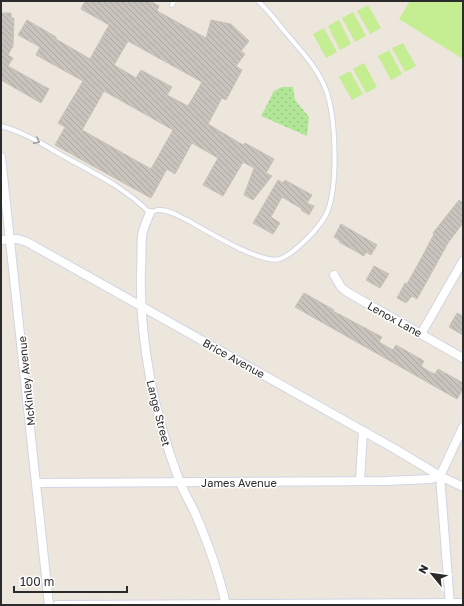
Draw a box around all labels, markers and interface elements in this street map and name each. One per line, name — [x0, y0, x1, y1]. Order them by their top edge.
one-way arrow — [32, 137, 40, 144]
street label: Lenox Lane — [366, 299, 424, 339]
street label: McKinley Avenue — [15, 336, 37, 426]
street label: Brice Avenue — [201, 336, 267, 380]
street label: Lange Street — [144, 379, 174, 447]
street label: James Avenue — [201, 476, 277, 489]
north arrow — [412, 554, 452, 594]
text: N — [415, 562, 431, 576]
scale bar — [14, 568, 127, 594]
text: 100 m — [20, 574, 54, 589]

